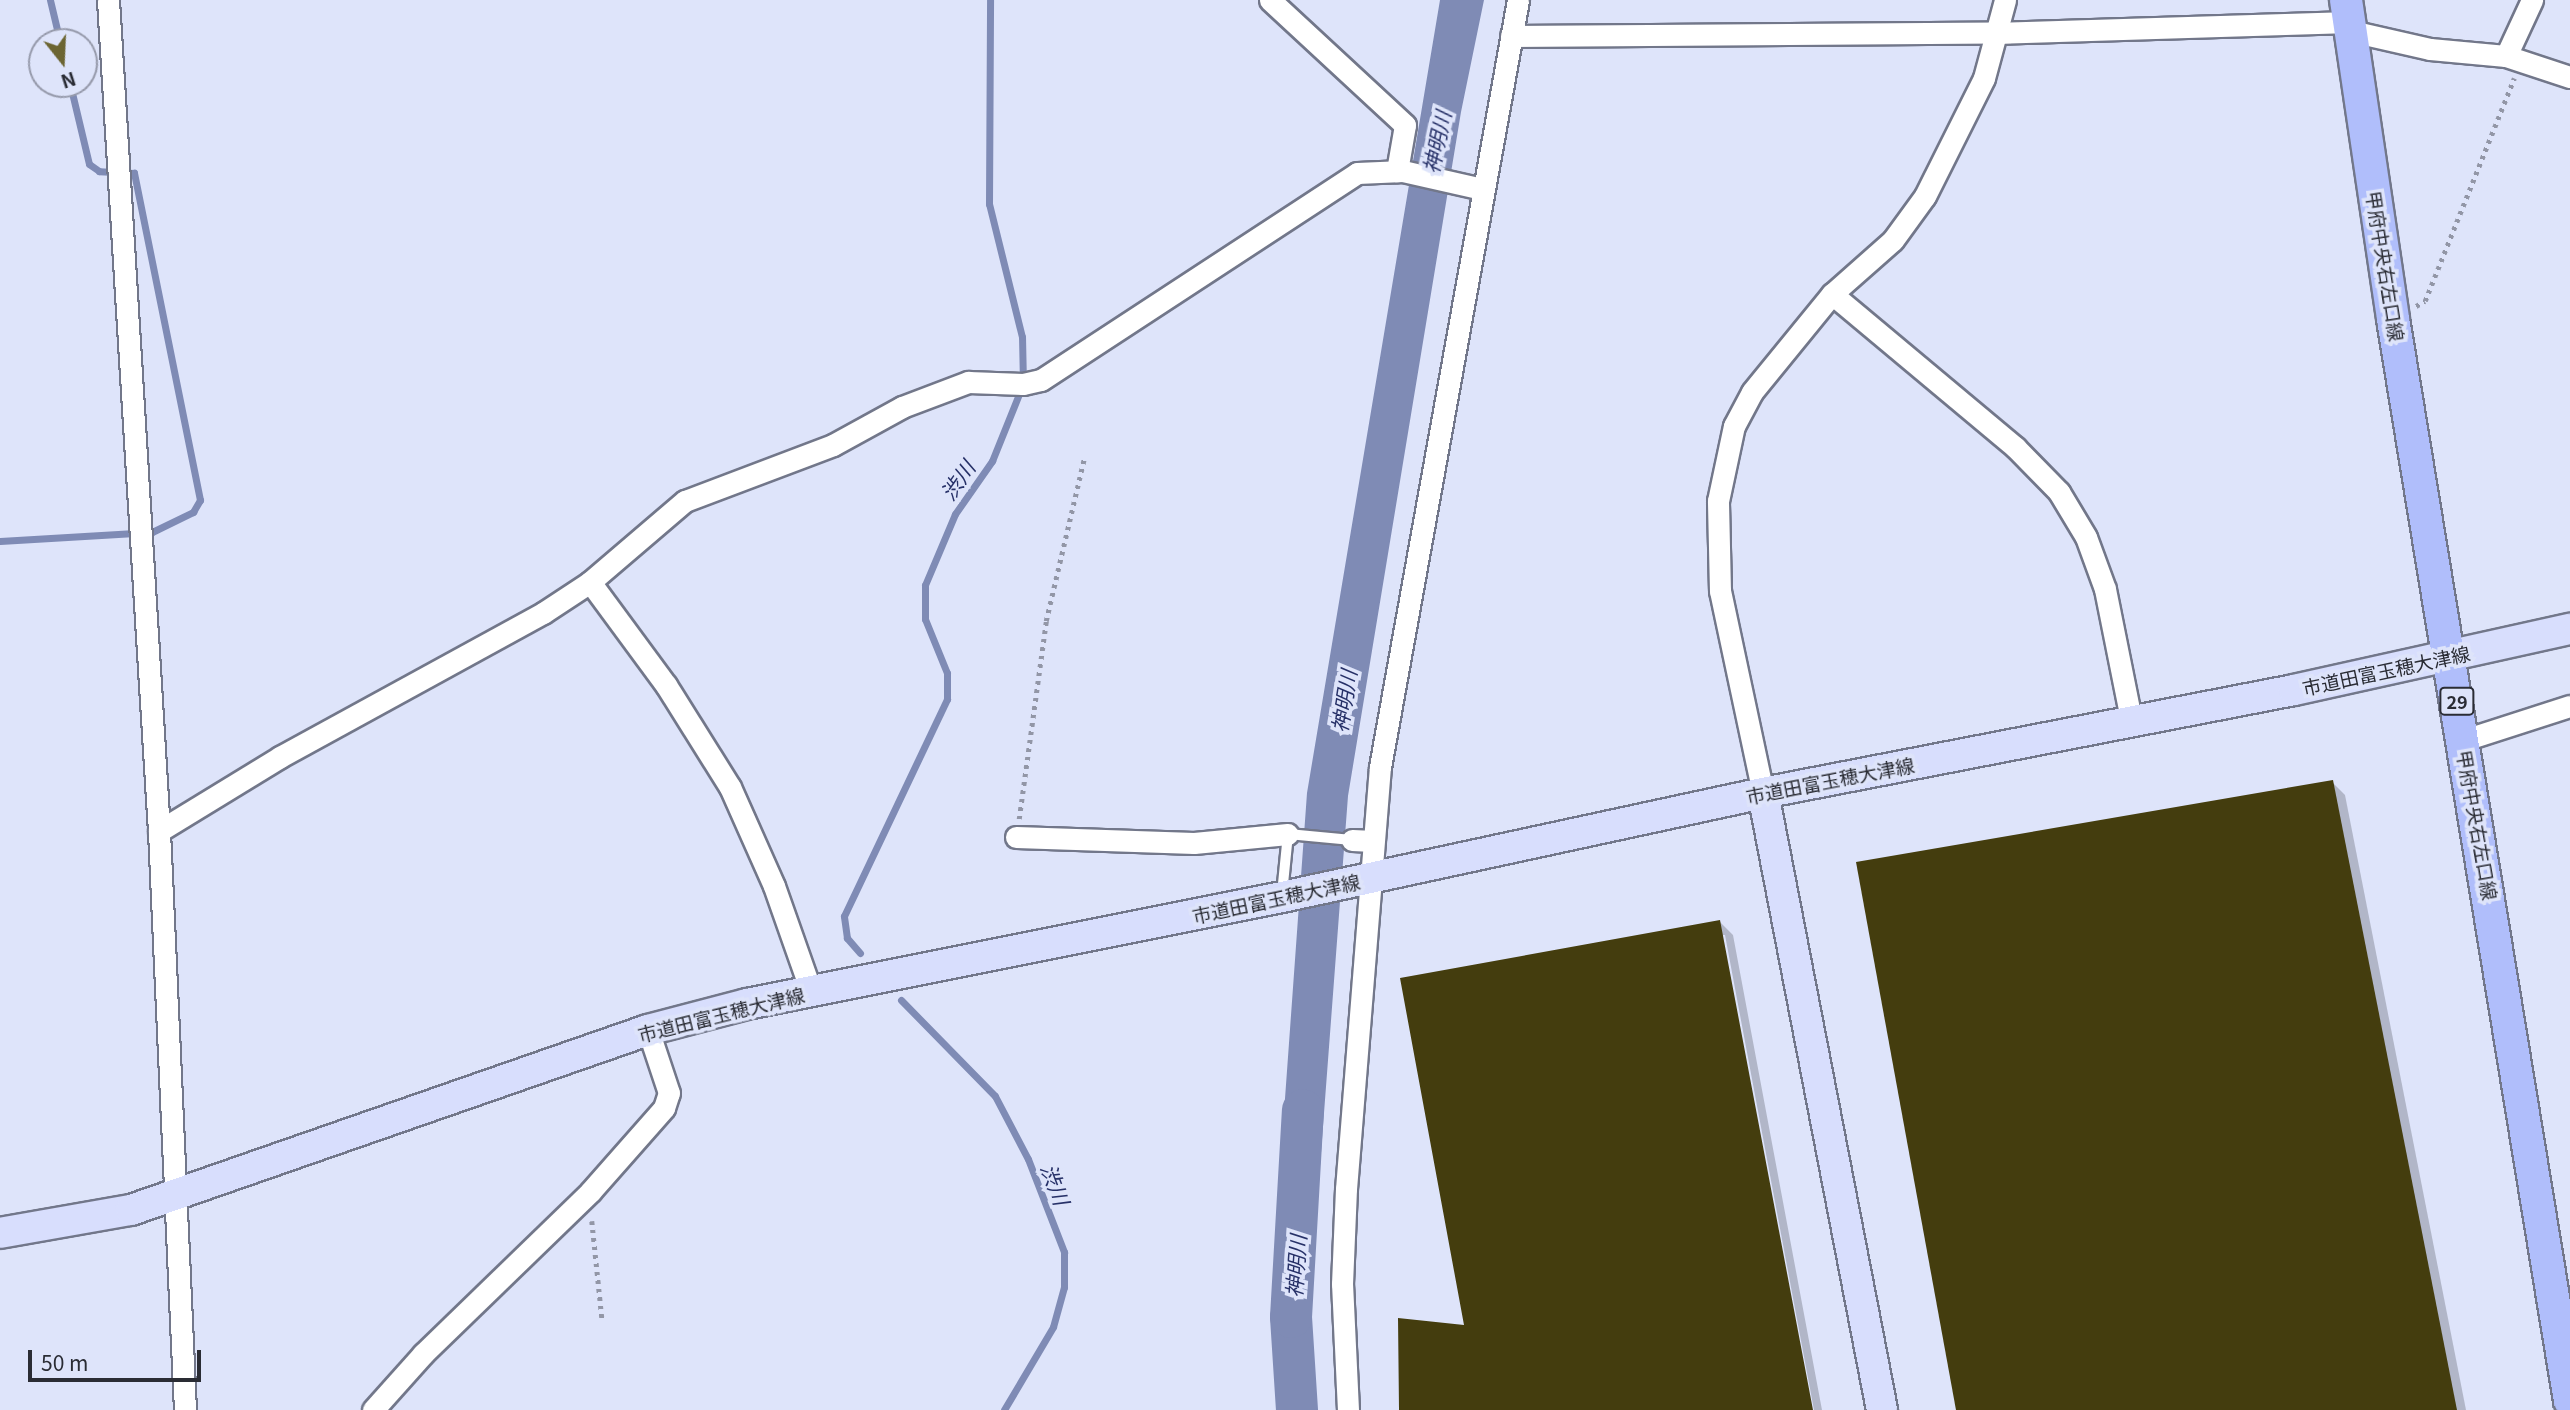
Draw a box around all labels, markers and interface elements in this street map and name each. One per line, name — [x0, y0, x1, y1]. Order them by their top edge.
north arrow — [28, 28, 98, 98]
text: N — [58, 67, 80, 97]
water label: 神明川 — [1417, 109, 1455, 175]
street label: 甲府中央右左口線 — [2363, 189, 2409, 343]
water label: 渋川 — [935, 456, 979, 504]
street label: 市道田富玉穂大津線 — [2300, 641, 2472, 699]
water label: 神明川 — [1326, 668, 1360, 734]
road number: 29 — [2438, 686, 2476, 716]
street label: 甲府中央右左口線 — [2454, 748, 2502, 902]
street label: 市道田富玉穂大津線 — [1744, 752, 1916, 808]
street label: 市道田富玉穂大津線 — [1190, 869, 1362, 927]
street label: 市道田富玉穂大津線 — [635, 982, 807, 1046]
water label: 渋川 — [1037, 1160, 1075, 1208]
water label: 神明川 — [1280, 1234, 1310, 1298]
scale bar — [32, 1336, 205, 1380]
text: 50 m — [41, 1347, 88, 1377]

